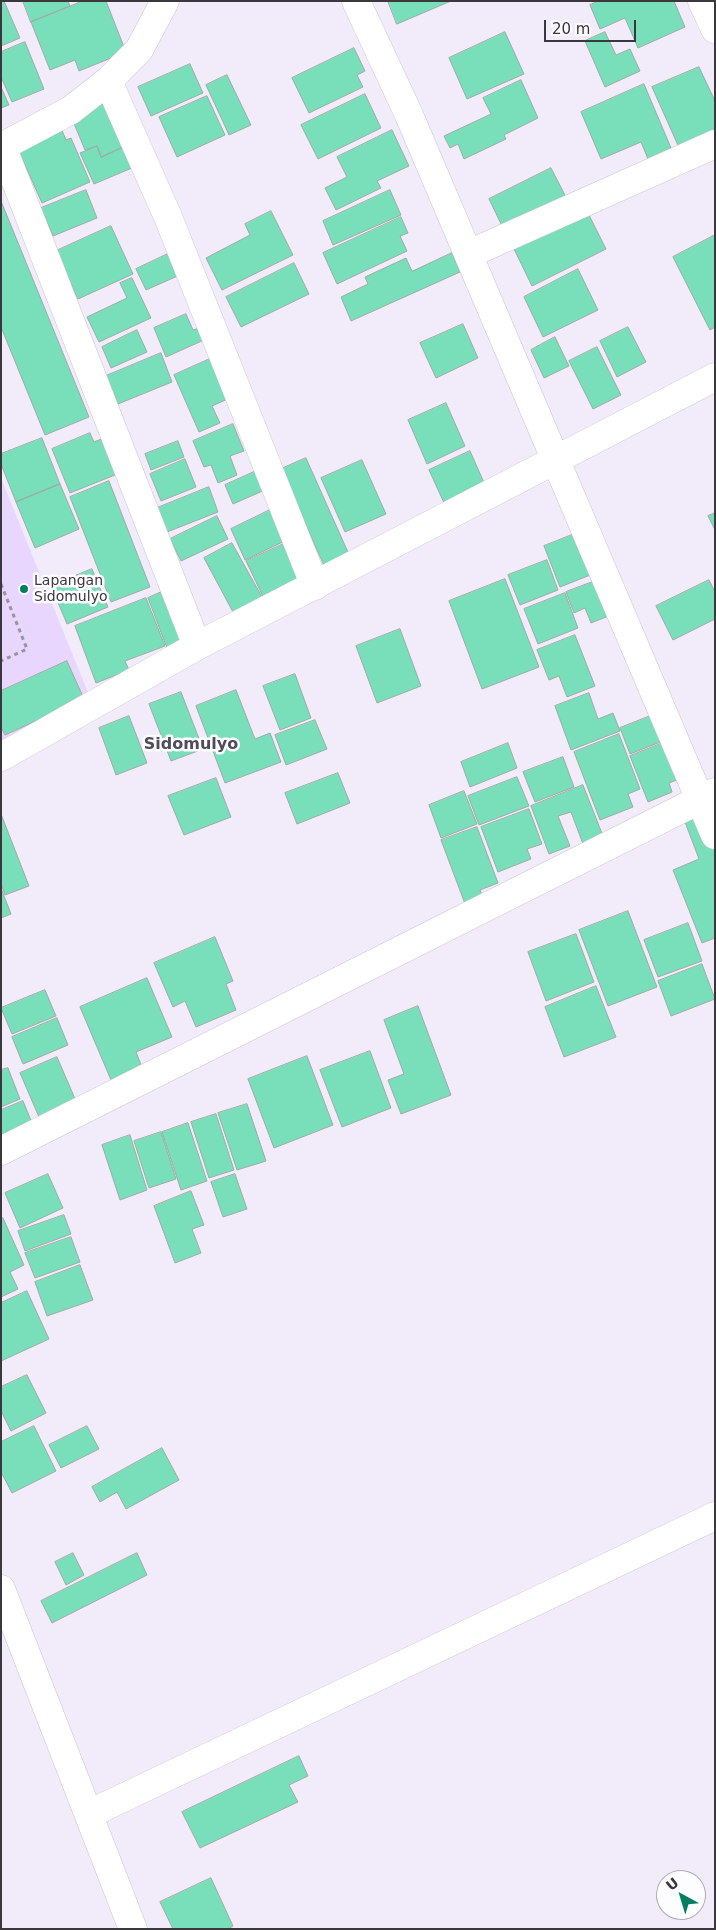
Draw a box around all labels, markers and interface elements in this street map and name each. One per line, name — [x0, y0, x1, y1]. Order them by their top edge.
scale bar — [546, 10, 638, 42]
text: 20 m — [552, 20, 590, 38]
place label: Lapangan Sidomulyo — [34, 573, 107, 606]
marker: Lapangan Sidomulyo — [18, 583, 30, 595]
district label: Sidomulyo — [144, 735, 238, 755]
north arrow — [656, 1870, 706, 1920]
text: U — [663, 1874, 682, 1894]

